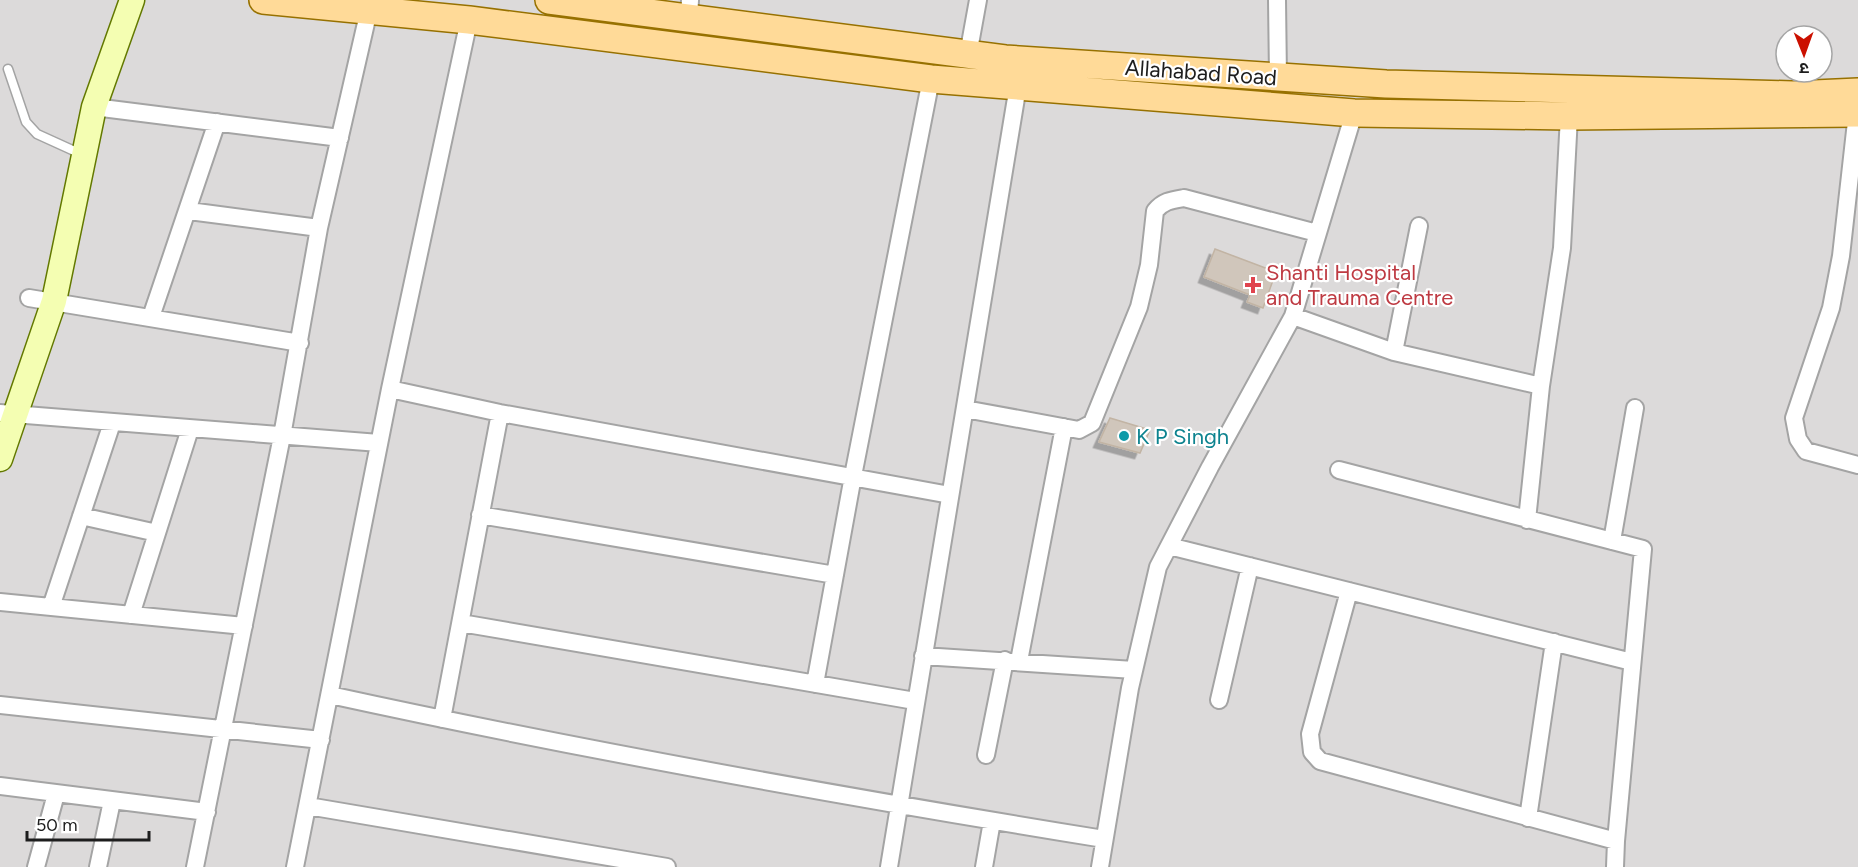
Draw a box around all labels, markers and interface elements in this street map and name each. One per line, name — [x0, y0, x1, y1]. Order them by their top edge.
north arrow — [1774, 24, 1834, 84]
street label: Allahabad Road — [1124, 54, 1278, 91]
text: उ — [1799, 59, 1809, 78]
place label: Shanti Hospital and Trauma Centre — [1266, 259, 1453, 311]
marker: Shanti Hospital and Trauma Centre — [1244, 276, 1262, 294]
place label: K P Singh — [1136, 423, 1229, 450]
marker: K P Singh — [1117, 429, 1131, 443]
scale bar — [27, 804, 148, 842]
text: 50 m — [36, 814, 78, 836]

